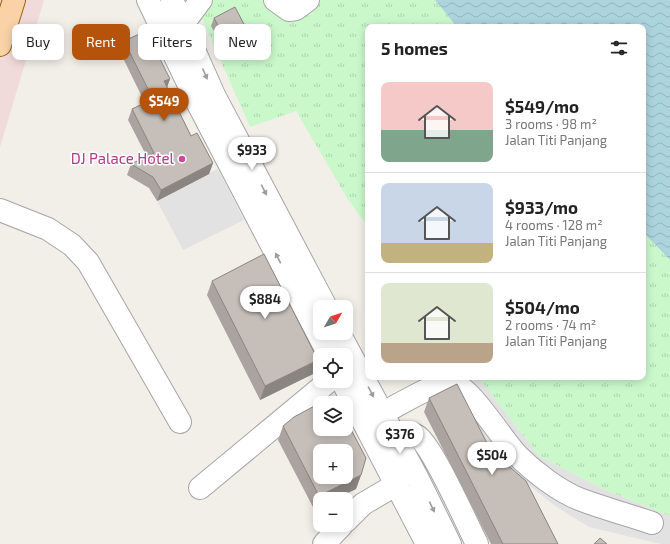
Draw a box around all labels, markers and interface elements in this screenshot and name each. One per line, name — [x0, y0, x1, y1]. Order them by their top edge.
chip: Buy — [12, 24, 64, 60]
chip: Rent — [72, 24, 130, 60]
chip: Filters — [138, 24, 206, 60]
chip: New — [214, 24, 271, 60]
icon: filters — [608, 37, 630, 59]
text: 5 homes — [381, 38, 448, 58]
one-way arrow — [202, 68, 208, 80]
pin: $549 — [140, 88, 188, 122]
text: $549 — [149, 93, 179, 109]
text: $549/mo — [505, 96, 579, 116]
icon: home — [413, 98, 461, 146]
text: 3 rooms · 98 m² — [505, 116, 597, 132]
text: Jalan Titi Panjang — [505, 132, 607, 148]
pin: $933 — [228, 137, 276, 171]
text: $933 — [237, 142, 267, 158]
place label: DJ Palace Hotel — [71, 149, 175, 167]
marker: DJ Palace Hotel — [177, 154, 187, 164]
one-way arrow — [261, 184, 267, 196]
text: $933/mo — [505, 197, 578, 217]
icon: home — [413, 199, 461, 247]
text: 4 rooms · 128 m² — [505, 217, 603, 233]
text: Jalan Titi Panjang — [505, 233, 607, 249]
one-way arrow — [275, 253, 281, 264]
pin: $884 — [241, 286, 289, 320]
text: $884 — [249, 291, 281, 307]
text: $504/mo — [505, 297, 580, 317]
icon: home — [413, 299, 461, 347]
north arrow — [313, 300, 353, 340]
map controls — [313, 300, 353, 532]
text: 2 rooms · 74 m² — [505, 317, 596, 333]
text: Jalan Titi Panjang — [505, 333, 607, 349]
button: locate — [313, 348, 353, 388]
one-way arrow — [368, 386, 374, 398]
button: layers — [313, 396, 353, 436]
pin: $376 — [376, 421, 424, 455]
text: $376 — [385, 426, 415, 442]
pin: $504 — [468, 442, 516, 476]
button: + — [313, 444, 353, 484]
text: $504 — [476, 447, 508, 463]
button: − — [313, 492, 353, 532]
one-way arrow — [429, 501, 435, 513]

